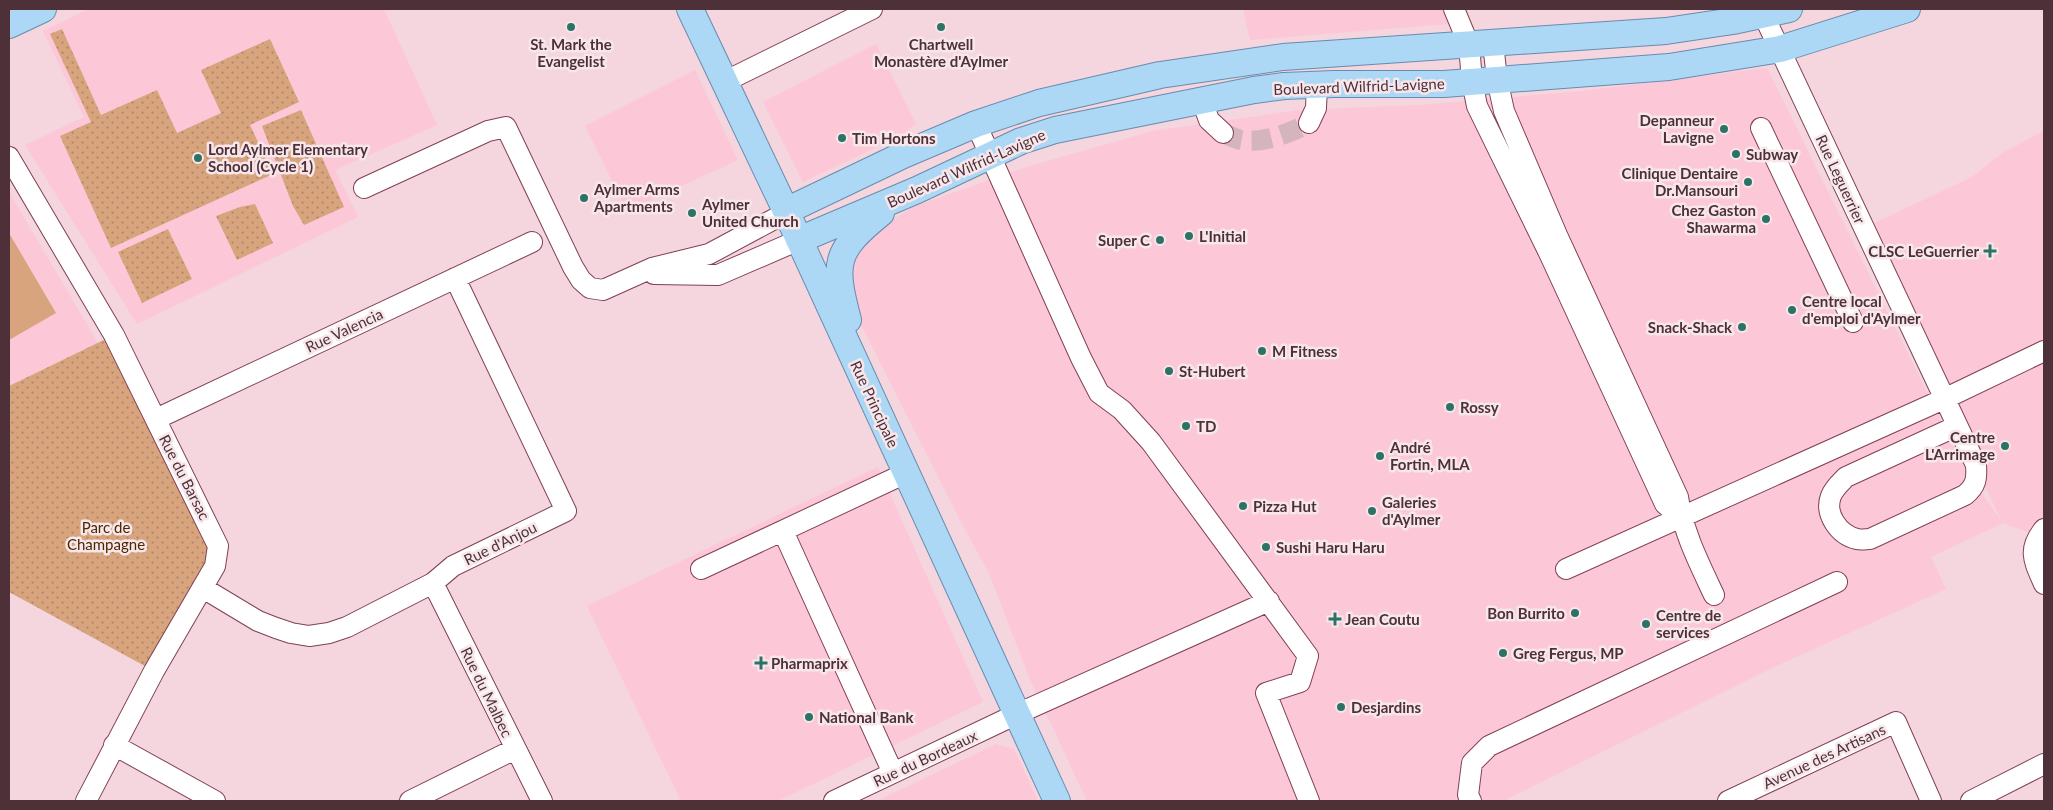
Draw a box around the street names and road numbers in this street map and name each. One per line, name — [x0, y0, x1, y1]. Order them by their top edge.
street label: Boulevard Wilfrid-Lavigne — [1273, 74, 1445, 98]
street label: Boulevard Wilfrid-Lavigne — [884, 125, 1048, 211]
street label: Rue Leguerrier — [1812, 132, 1870, 227]
street label: Rue Valencia — [302, 304, 386, 356]
street label: Rue Principale — [847, 358, 903, 450]
street label: Rue du Barsac — [156, 431, 214, 523]
street label: Rue d'Anjou — [461, 518, 539, 568]
street label: Rue du Malbec — [457, 644, 517, 740]
street label: Avenue des Artisans — [1760, 720, 1888, 792]
street label: Rue du Bordeaux — [870, 726, 980, 790]

